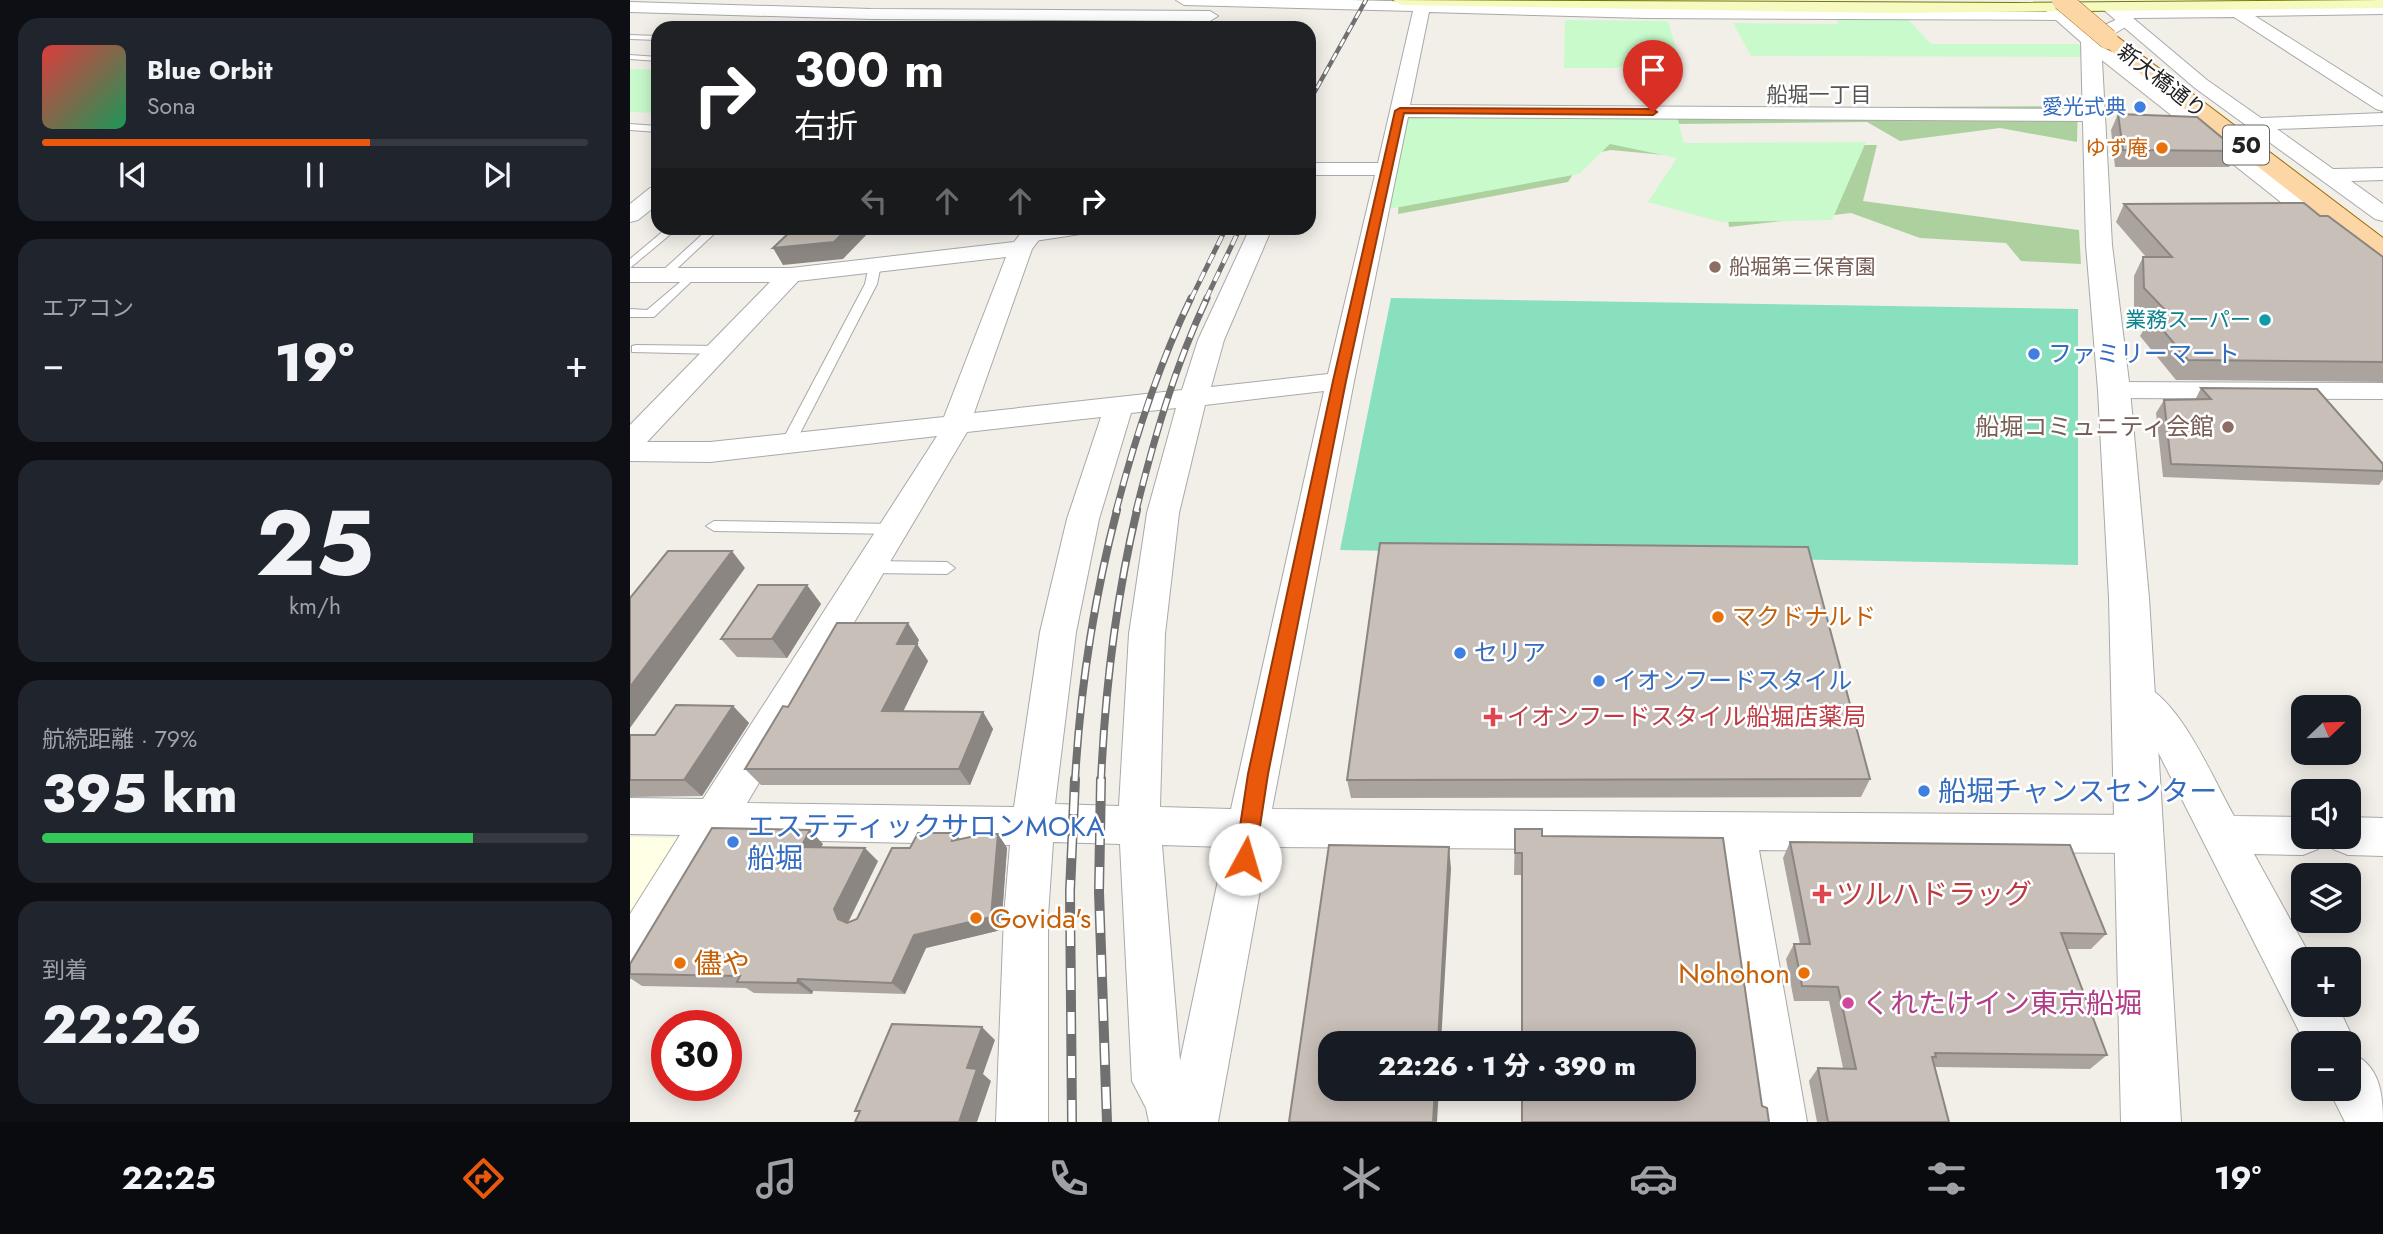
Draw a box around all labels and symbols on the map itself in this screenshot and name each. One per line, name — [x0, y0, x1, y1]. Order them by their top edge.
street label: 新大橋通り — [2111, 37, 2213, 125]
pin — [1623, 40, 1683, 112]
district label: 船堀一丁目 — [1767, 80, 1872, 110]
place label: 愛光式典 — [2042, 92, 2126, 122]
marker: 愛光式典 — [2132, 99, 2148, 115]
road number: 50 — [2223, 126, 2269, 164]
place label: ゆず庵 — [2085, 133, 2148, 163]
marker: ゆず庵 — [2154, 140, 2170, 156]
place label: 船堀第三保育園 — [1729, 252, 1876, 282]
marker: 船堀第三保育園 — [1707, 259, 1723, 275]
place label: 業務スーパー — [2125, 305, 2251, 335]
marker: 業務スーパー — [2257, 312, 2273, 328]
place label: ファミリーマート — [2048, 336, 2240, 371]
marker: ファミリーマート — [2026, 346, 2042, 362]
place label: 船堀コミュニティ会館 — [1975, 409, 2214, 444]
marker: 船堀コミュニティ会館 — [2220, 419, 2236, 435]
place label: マクドナルド — [1732, 599, 1876, 634]
marker: マクドナルド — [1710, 609, 1726, 625]
place label: セリア — [1474, 635, 1546, 670]
marker: セリア — [1452, 645, 1468, 661]
place label: イオンフードスタイル — [1613, 663, 1852, 698]
marker: イオンフードスタイル — [1591, 673, 1607, 689]
north arrow — [2291, 695, 2361, 765]
place label: イオンフードスタイル船堀店薬局 — [1507, 699, 1866, 734]
marker: イオンフードスタイル船堀店薬局 — [1485, 709, 1501, 725]
place label: 船堀チャンスセンター — [1938, 771, 2217, 812]
marker: 船堀チャンスセンター — [1916, 783, 1932, 799]
place label: エステティックサロンMOKA 船堀 — [747, 806, 1105, 879]
position arrow — [1208, 822, 1282, 896]
marker: エステティックサロンMOKA 船堀 — [725, 834, 741, 850]
place label: ツルハドラッグ — [1836, 874, 2032, 915]
marker: ツルハドラッグ — [1814, 886, 1830, 902]
place label: Govida's — [990, 898, 1091, 939]
marker: Govida's — [968, 910, 984, 926]
place label: 儘や — [694, 943, 750, 984]
place label: Nohohon — [1678, 953, 1790, 994]
marker: 儘や — [672, 955, 688, 971]
marker: Nohohon — [1796, 965, 1812, 981]
place label: くれたけイン東京船堀 — [1862, 983, 2142, 1024]
marker: くれたけイン東京船堀 — [1840, 995, 1856, 1011]
speed limit sign: 30 — [651, 1010, 742, 1101]

